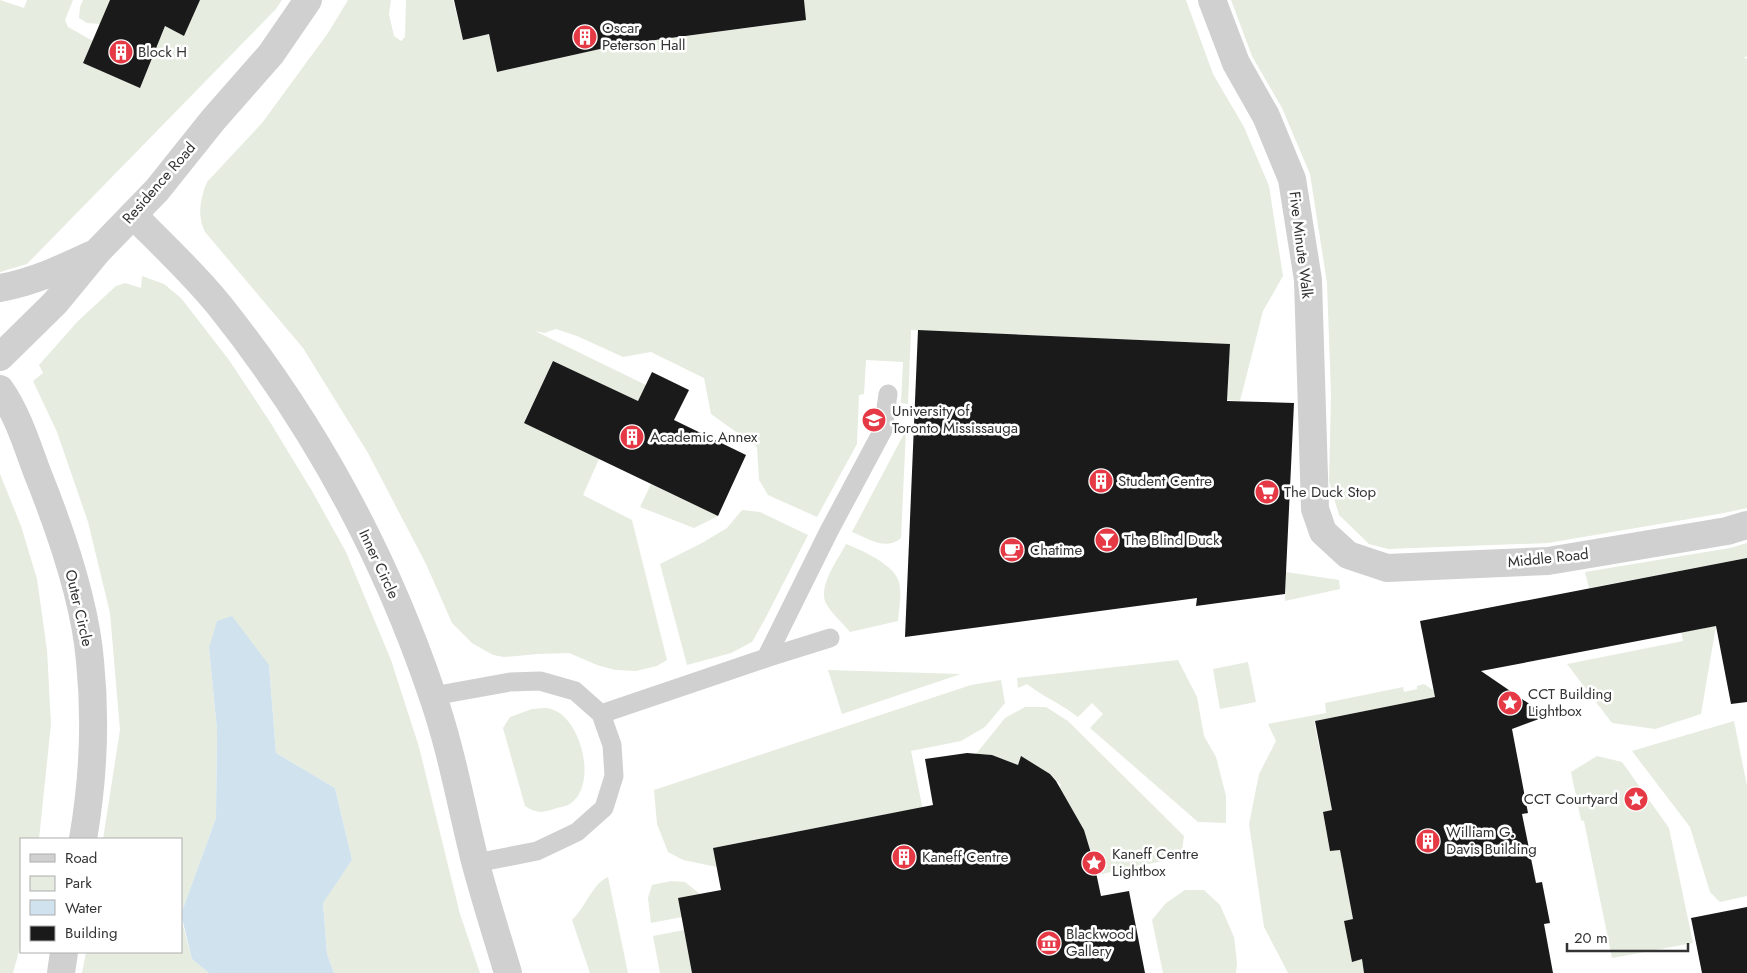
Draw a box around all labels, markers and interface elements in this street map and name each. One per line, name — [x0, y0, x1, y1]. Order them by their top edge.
place label: Oscar Peterson Hall — [602, 17, 685, 56]
building icon: Oscar Peterson Hall — [572, 24, 598, 50]
building icon: Block H — [108, 39, 134, 65]
place label: Block H — [138, 41, 187, 63]
street label: Residence Road — [117, 137, 201, 229]
street label: Five Minute Walk — [1283, 190, 1319, 300]
place label: University of Toronto Mississauga — [892, 400, 1018, 439]
school or university icon: University of Toronto Mississauga — [861, 407, 887, 433]
building icon: Academic Annex — [619, 424, 645, 450]
place label: Academic Annex — [650, 426, 758, 448]
building icon: Student Centre — [1088, 468, 1114, 494]
place label: Student Centre — [1118, 470, 1212, 492]
supermarket icon: The Duck Stop — [1254, 479, 1280, 505]
place label: The Duck Stop — [1284, 481, 1376, 503]
street label: Inner Circle — [353, 526, 405, 603]
bar icon: The Blind Duck — [1094, 527, 1120, 553]
place label: The Blind Duck — [1124, 529, 1220, 551]
cafe icon: Chatime — [999, 537, 1025, 563]
place label: Chatime — [1030, 539, 1083, 561]
street label: Middle Road — [1506, 543, 1590, 573]
street label: Outer Circle — [59, 567, 99, 649]
place label: CCT Building Lightbox — [1528, 683, 1612, 722]
place icon: CCT Building Lightbox — [1497, 690, 1523, 716]
place icon: CCT Courtyard — [1623, 786, 1649, 812]
place label: CCT Courtyard — [1524, 788, 1618, 810]
place label: William G. Davis Building — [1446, 821, 1537, 860]
building icon: William G. Davis Building — [1415, 828, 1441, 854]
legend — [20, 838, 182, 953]
place label: Kaneff Centre Lightbox — [1112, 843, 1199, 882]
building icon: Kaneff Centre — [891, 844, 917, 870]
place label: Kaneff Centre — [922, 846, 1009, 868]
text: Road — [65, 847, 97, 869]
place icon: Kaneff Centre Lightbox — [1081, 850, 1107, 876]
text: Park — [65, 872, 92, 894]
text: Water — [65, 897, 103, 919]
scale bar — [1567, 920, 1688, 952]
text: Building — [65, 922, 117, 944]
place label: Blackwood Gallery — [1066, 923, 1134, 962]
text: 20 m — [1574, 927, 1608, 949]
museum icon: Blackwood Gallery — [1036, 930, 1062, 956]

